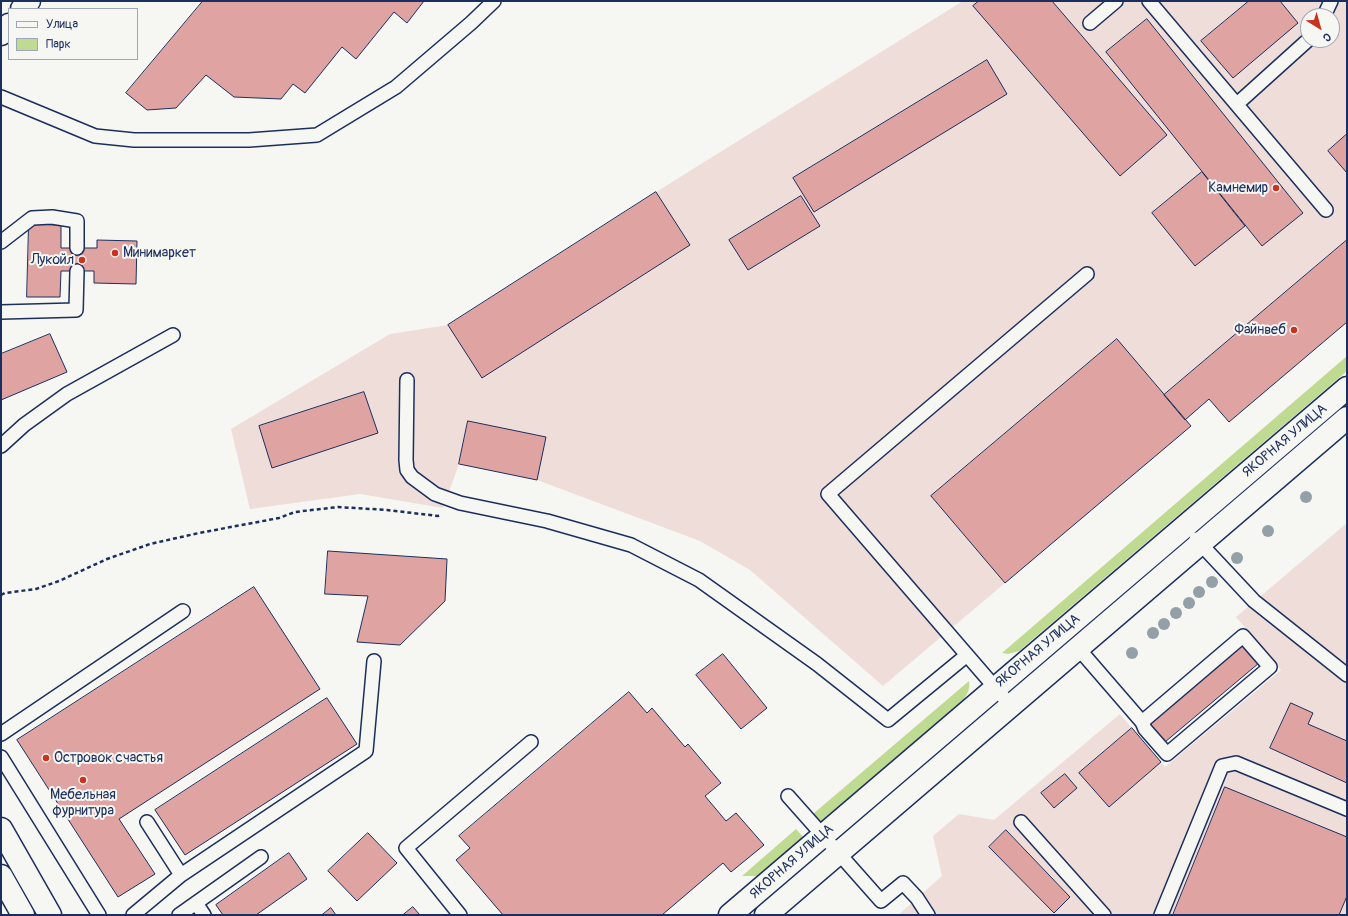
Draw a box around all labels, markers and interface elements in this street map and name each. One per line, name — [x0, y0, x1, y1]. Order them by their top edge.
legend — [8, 8, 138, 60]
north arrow — [1300, 8, 1340, 48]
text: Улица — [46, 17, 78, 32]
text: С — [1320, 30, 1334, 44]
text: Парк — [46, 37, 71, 52]
place label: Камнемир — [1208, 180, 1268, 196]
marker: Камнемир — [1271, 183, 1281, 193]
place label: Минимаркет — [123, 245, 196, 261]
marker: Минимаркет — [110, 248, 120, 258]
place label: Лукойл — [31, 252, 74, 268]
marker: Лукойл — [77, 255, 87, 265]
place label: Файнвеб — [1235, 322, 1286, 338]
marker: Файнвеб — [1289, 325, 1299, 335]
street label: ЯКОРНАЯ УЛИЦА — [1239, 401, 1331, 481]
street label: ЯКОРНАЯ УЛИЦА — [992, 611, 1084, 691]
place label: Островок счастья — [54, 750, 163, 766]
marker: Островок счастья — [41, 753, 51, 763]
marker: Мебельная фурнитура — [78, 775, 88, 785]
place label: Мебельная фурнитура — [50, 787, 116, 820]
street label: ЯКОРНАЯ УЛИЦА — [747, 821, 837, 903]

